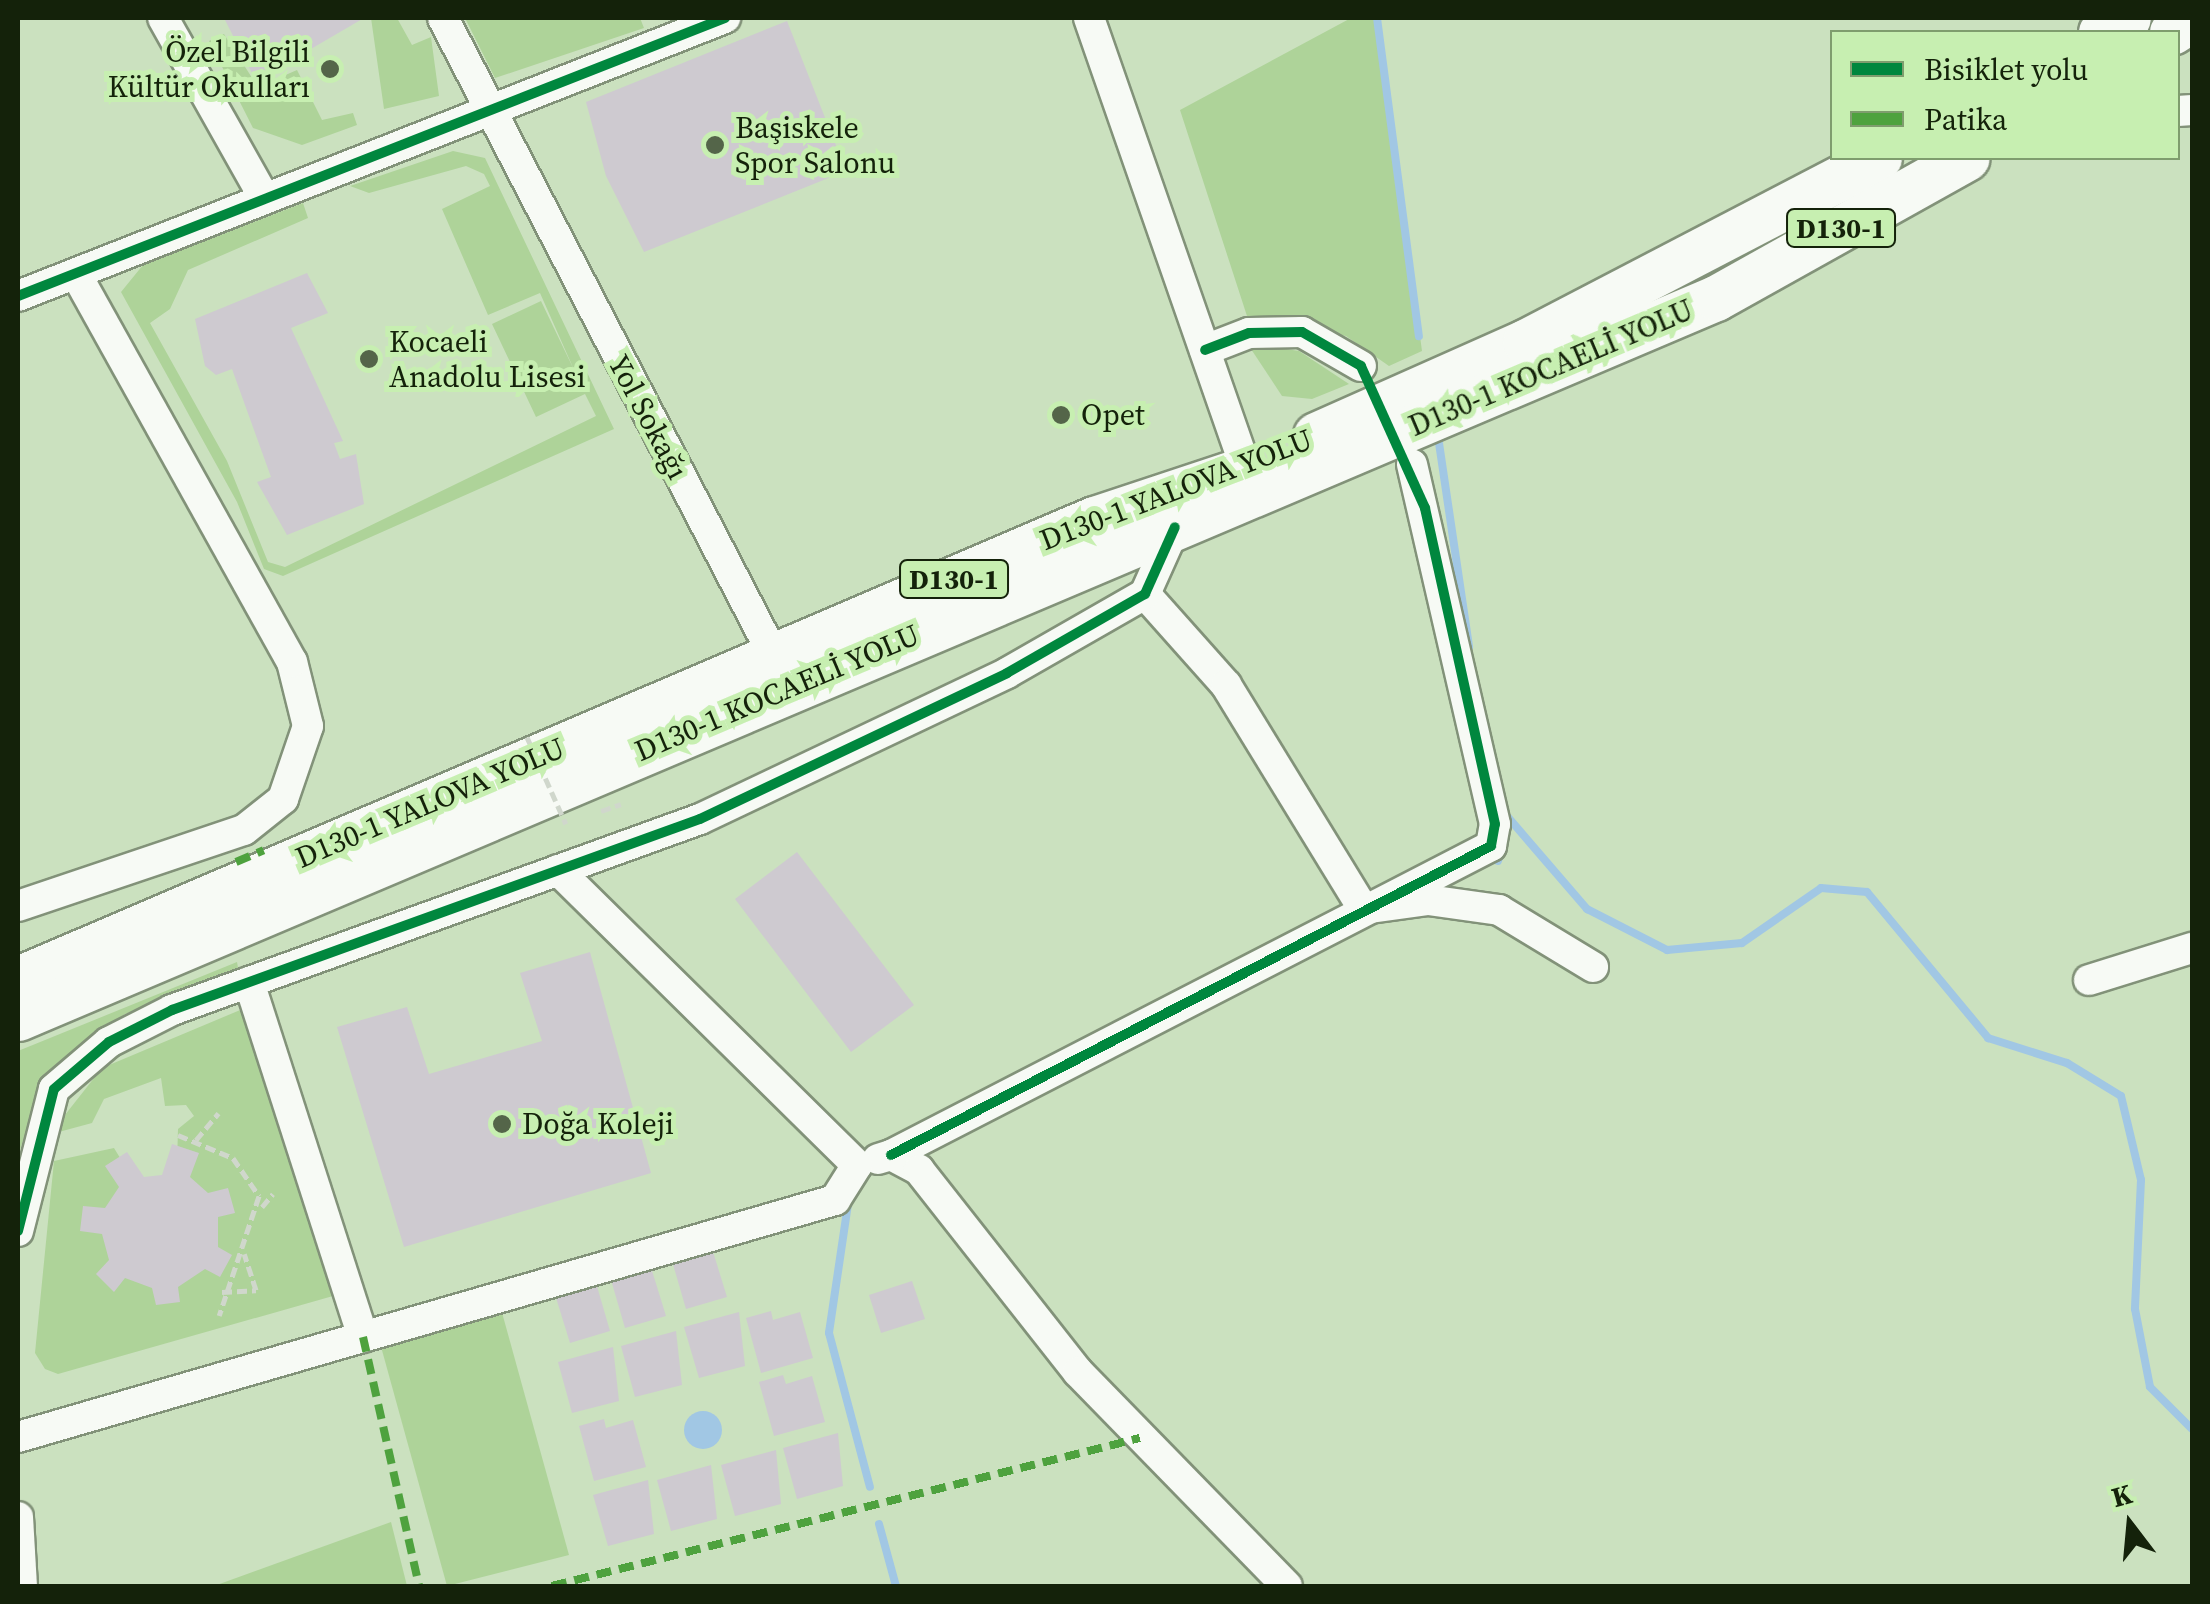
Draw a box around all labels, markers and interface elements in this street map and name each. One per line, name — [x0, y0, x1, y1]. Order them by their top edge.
legend — [1830, 30, 2180, 160]
place label: Özel Bilgili Kültür Okulları — [108, 34, 310, 104]
text: Bisiklet yolu — [1924, 49, 2088, 90]
marker: Özel Bilgili Kültür Okulları — [319, 58, 341, 80]
text: Patika — [1924, 99, 2007, 140]
place label: Başiskele Spor Salonu — [735, 110, 895, 180]
marker: Başiskele Spor Salonu — [704, 134, 726, 156]
road number: D130-1 — [1786, 205, 1896, 251]
street label: D130-1 KOCAELİ YOLU — [1403, 292, 1699, 444]
place label: Kocaeli Anadolu Lisesi — [389, 324, 586, 394]
marker: Kocaeli Anadolu Lisesi — [358, 348, 380, 370]
street label: Yol Sokağı — [600, 349, 696, 485]
place label: Opet — [1081, 397, 1145, 433]
marker: Opet — [1050, 404, 1072, 426]
street label: D130-1 YALOVA YOLU — [1034, 421, 1318, 559]
road number: D130-1 — [899, 556, 1009, 602]
street label: D130-1 KOCAELİ YOLU — [629, 617, 925, 769]
street label: D130-1 YALOVA YOLU — [289, 730, 571, 876]
place label: Doğa Koleji — [522, 1106, 674, 1142]
marker: Doğa Koleji — [491, 1113, 513, 1135]
north arrow — [2080, 1474, 2180, 1574]
text: K — [2107, 1474, 2136, 1516]

